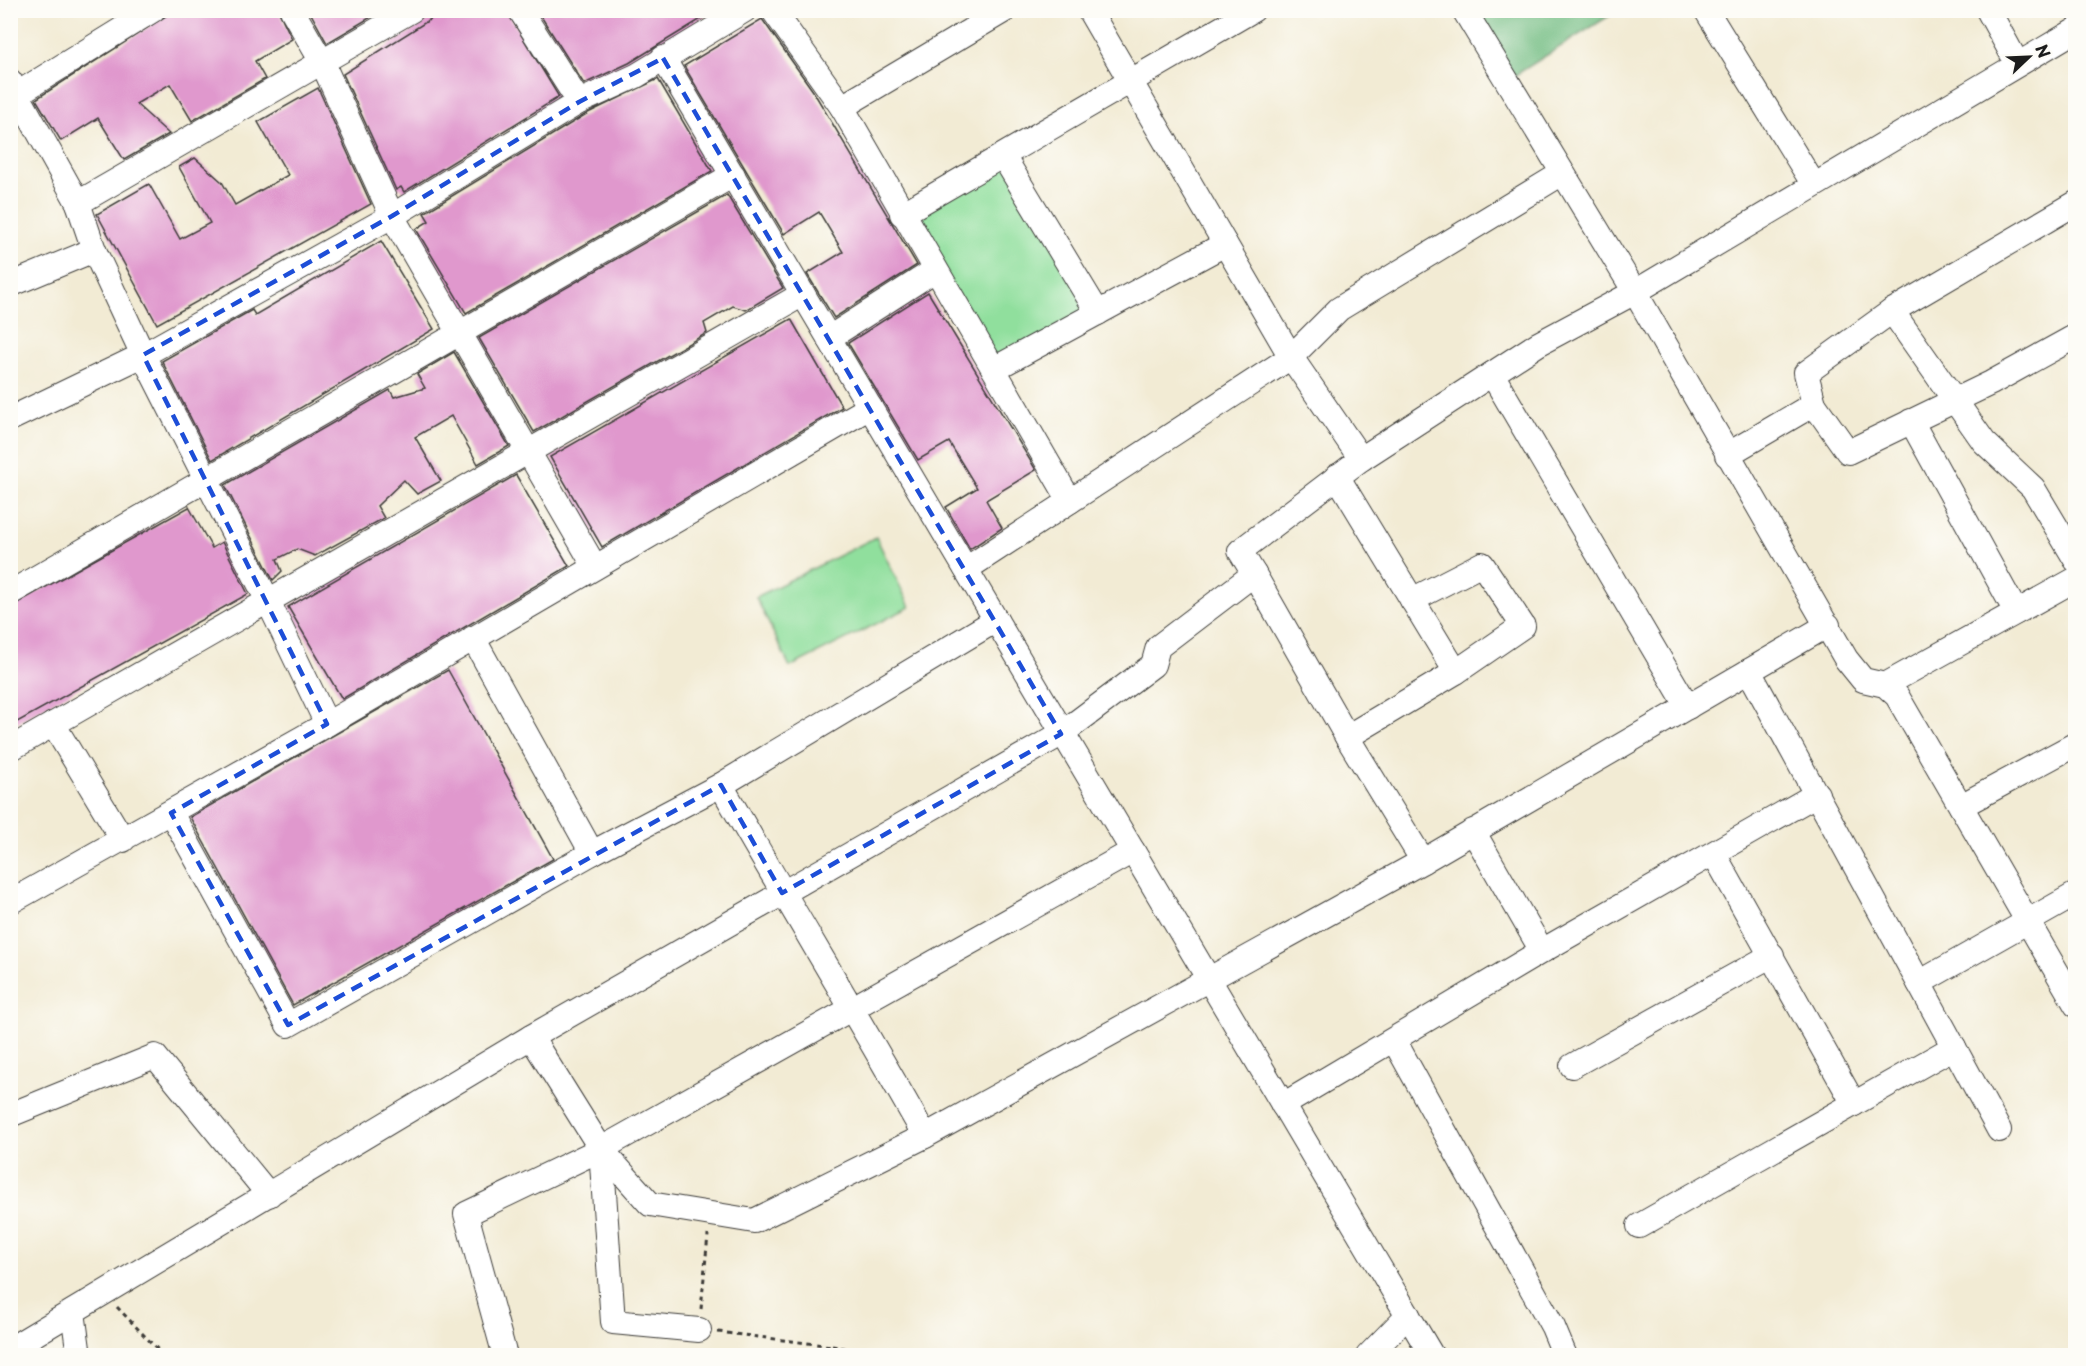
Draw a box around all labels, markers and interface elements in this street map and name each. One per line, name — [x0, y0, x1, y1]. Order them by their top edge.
north arrow — [1999, 27, 2059, 87]
text: N — [2030, 40, 2057, 61]

